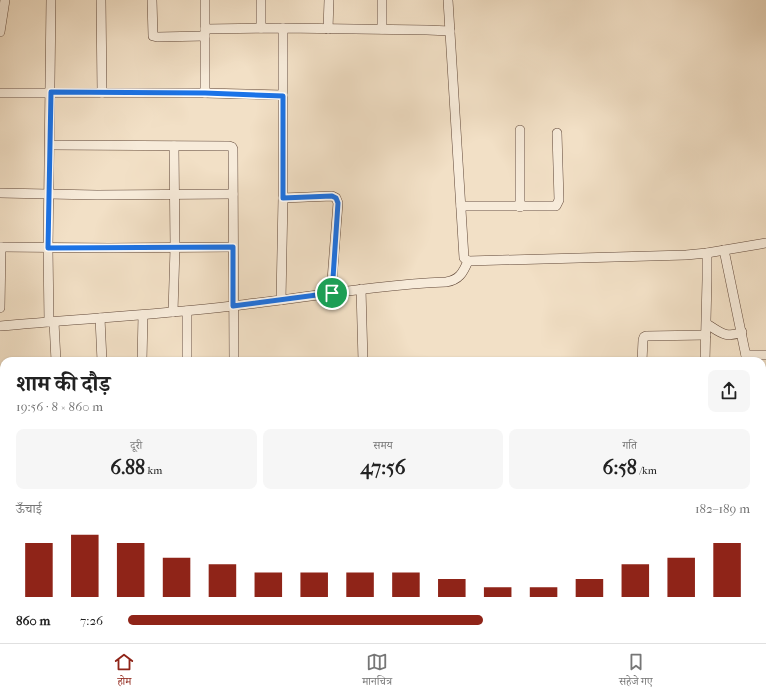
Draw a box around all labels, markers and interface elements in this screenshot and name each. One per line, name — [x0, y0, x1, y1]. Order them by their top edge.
pin — [315, 276, 349, 310]
icon: arrive — [321, 282, 343, 304]
button: share — [708, 370, 750, 412]
text: शाम की दौड़ — [16, 371, 110, 397]
text: 19:56 · 8 × 860 m — [16, 399, 103, 414]
text: दूरी — [130, 439, 142, 452]
text: समय — [373, 439, 393, 452]
text: गति — [622, 439, 637, 452]
text: 6.88 — [110, 456, 145, 479]
text: 47:56 — [360, 456, 406, 479]
text: 6:58 — [603, 456, 637, 479]
text: km — [145, 464, 162, 477]
text: /km — [637, 464, 657, 477]
text: ऊँचाई — [16, 501, 42, 516]
text: 182–189 m — [695, 501, 750, 516]
text: 860 m — [16, 613, 50, 628]
text: 7:26 — [80, 613, 103, 628]
tab: होम — [113, 651, 135, 692]
tab: मानचित्र — [362, 651, 392, 692]
tab: सहेजे गए — [619, 651, 653, 692]

